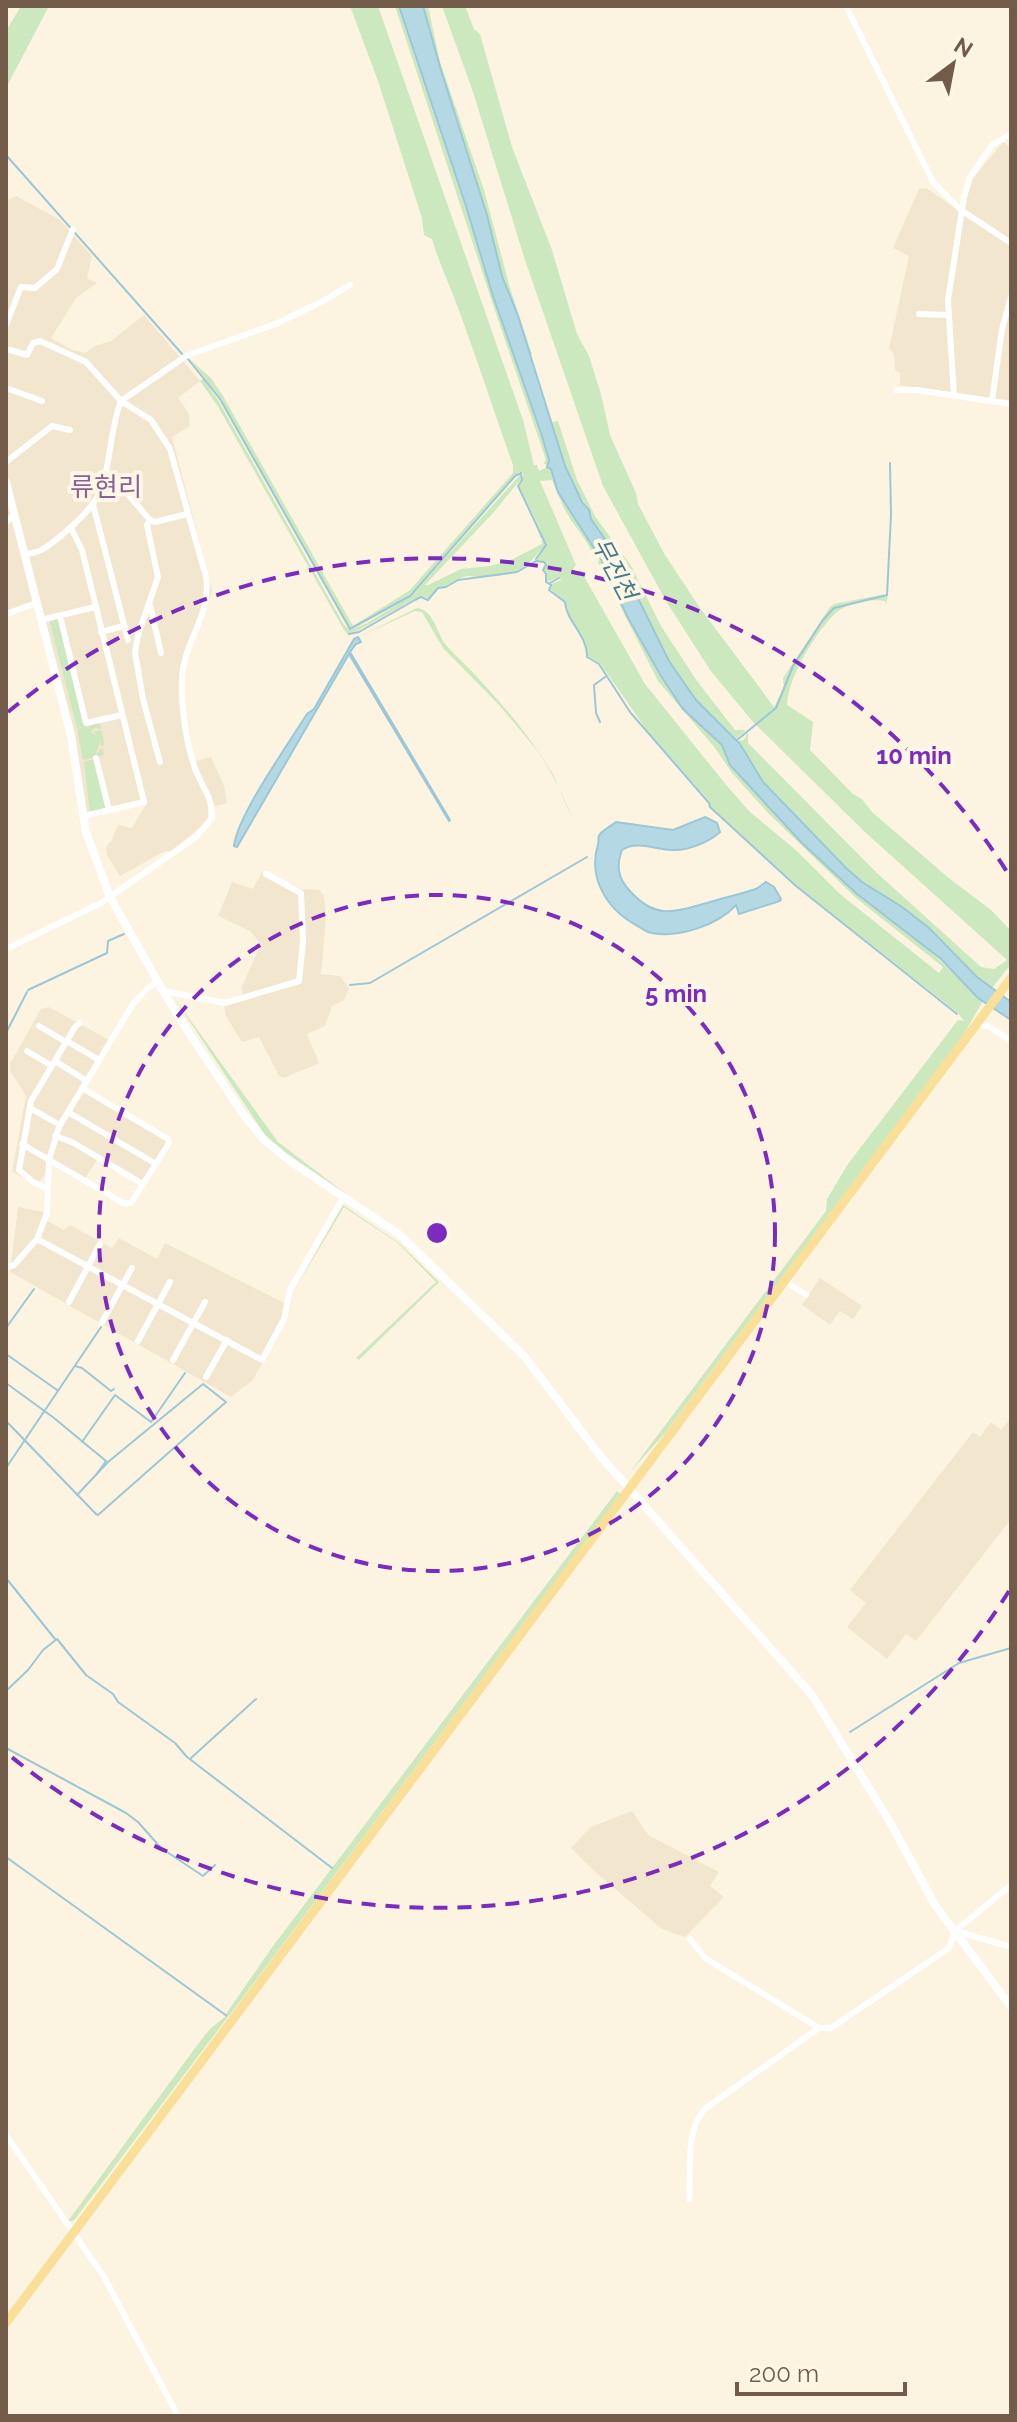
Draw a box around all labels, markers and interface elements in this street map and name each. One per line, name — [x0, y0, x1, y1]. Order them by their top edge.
north arrow — [913, 24, 993, 104]
text: N — [950, 32, 978, 63]
district label: 류현리 — [70, 472, 142, 502]
water label: 무진천 — [586, 533, 644, 607]
text: 10 min — [876, 741, 952, 770]
text: 5 min — [645, 979, 707, 1008]
centre of rings — [423, 1219, 451, 1247]
scale bar — [737, 2346, 905, 2396]
text: 200 m — [749, 2359, 819, 2388]

